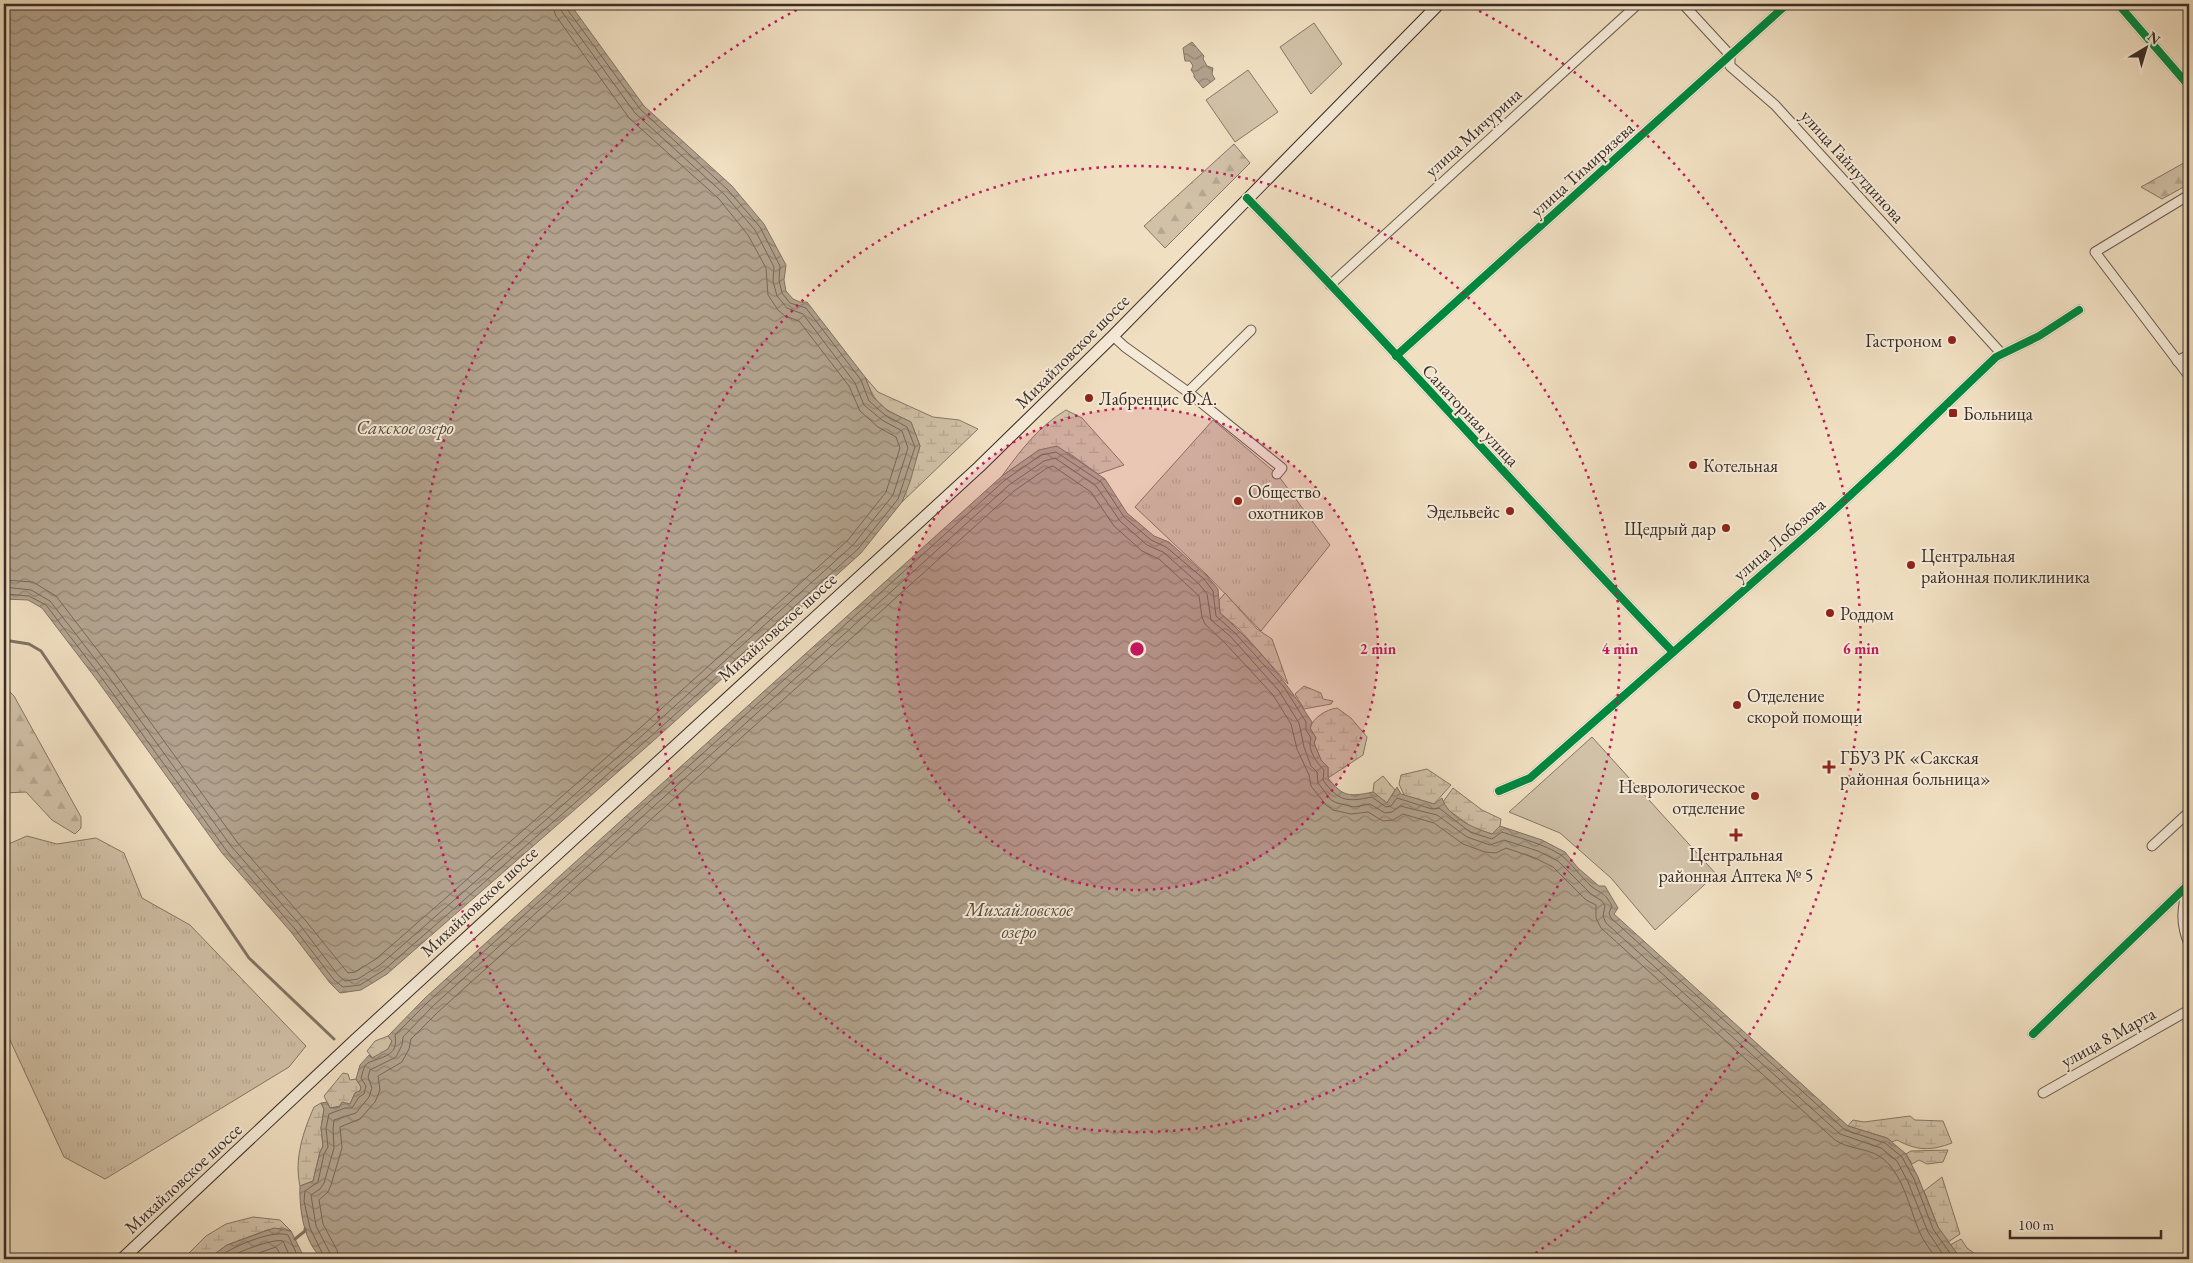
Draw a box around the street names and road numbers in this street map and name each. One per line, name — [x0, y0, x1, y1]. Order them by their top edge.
street label: улица Мичурина — [1420, 82, 1527, 182]
street label: улица Гайнутдинова — [1796, 105, 1910, 228]
street label: улица Тимирязева — [1525, 116, 1639, 222]
street label: Михайловское шоссе — [1010, 289, 1134, 413]
street label: Санаторная улица — [1417, 359, 1525, 472]
street label: улица Лобозова — [1728, 492, 1831, 585]
street label: Михайловское шоссе — [713, 568, 841, 686]
street label: Михайловское шоссе — [415, 841, 543, 961]
street label: улица 8 Марта — [2057, 1001, 2160, 1072]
street label: Михайловское шоссе — [119, 1118, 247, 1238]

